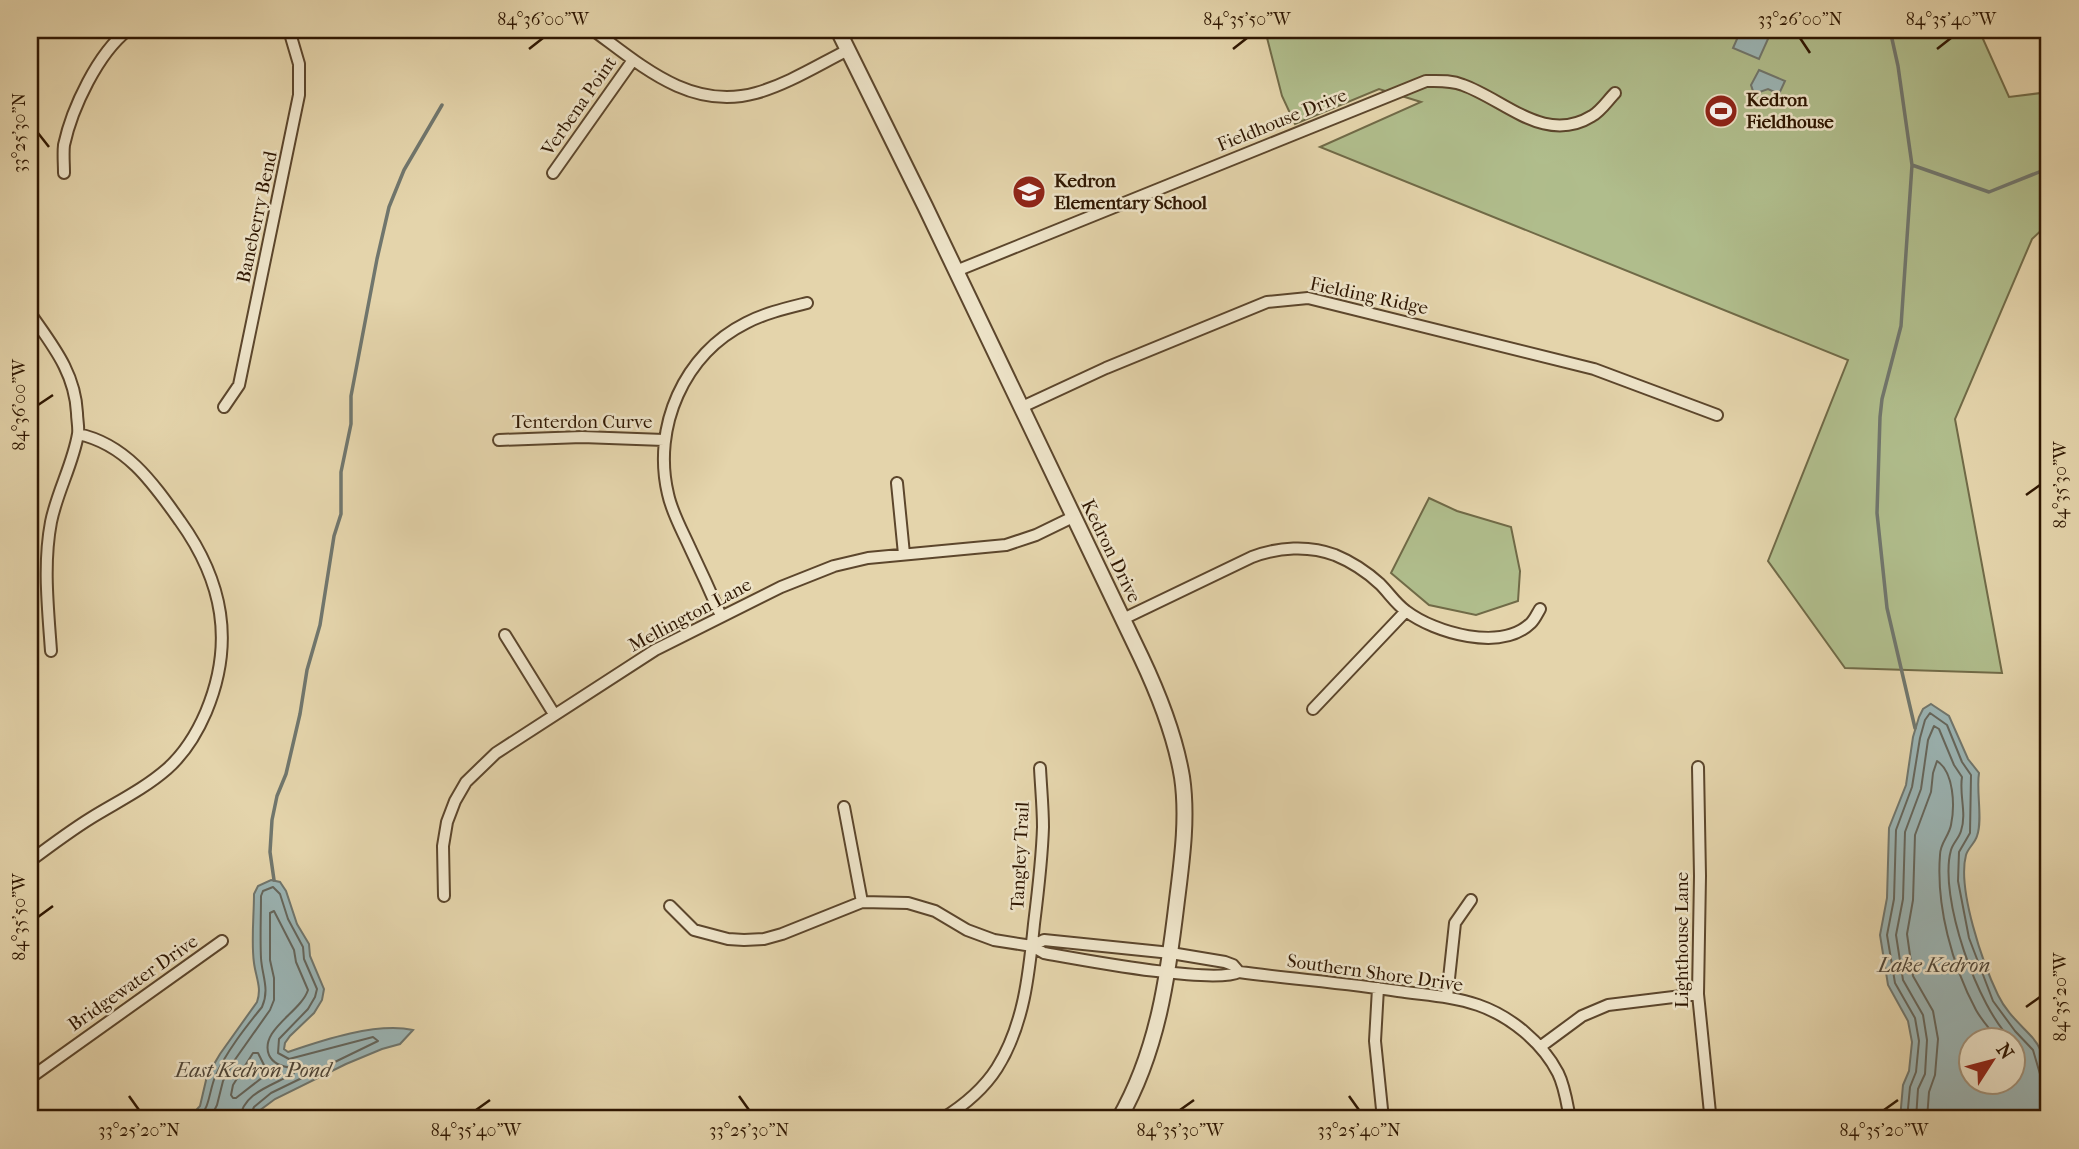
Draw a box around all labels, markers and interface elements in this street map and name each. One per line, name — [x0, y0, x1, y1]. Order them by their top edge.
text: 84°36'00"W — [497, 9, 590, 30]
text: 84°35'50"W — [1203, 9, 1292, 30]
text: 33°26'00"N — [1758, 9, 1843, 30]
text: 84°35'40"W — [1906, 9, 1998, 30]
street label: Verbena Point — [536, 52, 621, 161]
street label: Fieldhouse Drive — [1214, 84, 1350, 156]
place label: Kedron Fieldhouse — [1745, 89, 1834, 133]
sports icon: Kedron Fieldhouse — [1702, 92, 1740, 130]
text: 33°25'30"N — [9, 93, 30, 173]
street label: Baneberry Bend — [232, 148, 282, 285]
place label: Kedron Elementary School — [1054, 170, 1208, 214]
school or university icon: Kedron Elementary School — [1010, 173, 1048, 211]
street label: Fielding Ridge — [1308, 273, 1430, 319]
text: 84°36'00"W — [9, 358, 30, 451]
street label: Tenterdon Curve — [512, 411, 652, 433]
text: 84°35'30"W — [2050, 440, 2071, 529]
street label: Kedron Drive — [1077, 496, 1145, 606]
street label: Mellington Lane — [625, 573, 755, 657]
street label: Tangley Trail — [1006, 801, 1034, 911]
text: 84°35'50"W — [9, 872, 30, 961]
street label: Lighthouse Lane — [1671, 872, 1693, 1008]
street label: Bridgewater Drive — [64, 930, 202, 1036]
street label: Southern Shore Drive — [1286, 950, 1464, 996]
text: 84°35'20"W — [2050, 951, 2071, 1042]
water label: Lake Kedron — [1876, 953, 1990, 977]
north arrow — [1956, 1026, 2026, 1096]
text: N — [1992, 1039, 2018, 1064]
water label: East Kedron Pond — [173, 1058, 333, 1082]
text: 33°25'20"N — [98, 1120, 180, 1141]
text: 84°35'40"W — [431, 1120, 523, 1141]
text: 33°25'30"N — [709, 1120, 789, 1141]
text: 84°35'30"W — [1136, 1120, 1225, 1141]
text: 33°25'40"N — [1317, 1120, 1401, 1141]
text: 84°35'20"W — [1839, 1120, 1930, 1141]

